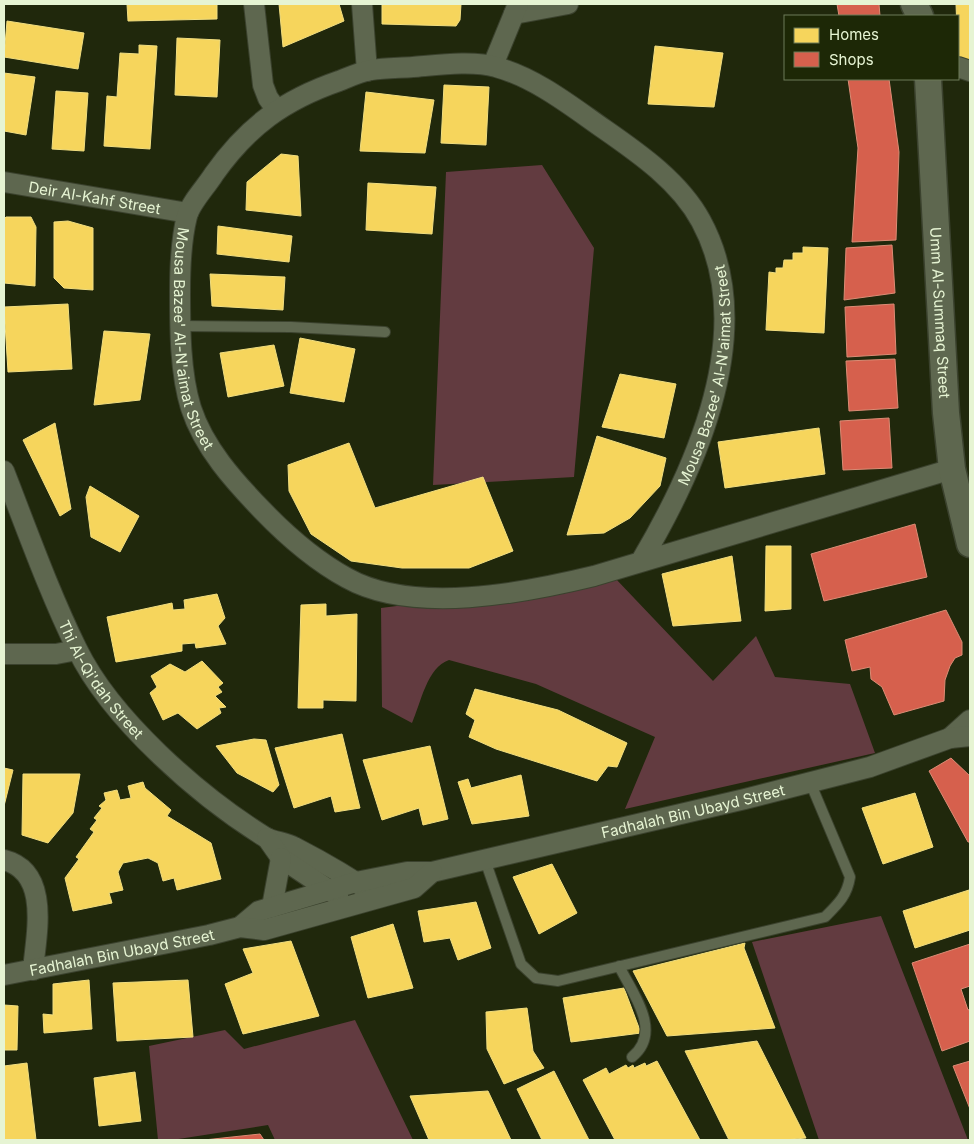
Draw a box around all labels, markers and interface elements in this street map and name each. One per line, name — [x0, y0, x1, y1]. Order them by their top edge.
legend — [784, 15, 959, 80]
text: Homes — [829, 25, 879, 44]
text: Shops — [829, 50, 874, 69]
street label: Deir Al-Kahf Street — [27, 177, 162, 218]
street label: Mousa Bazee' Al-N'aimat Street — [170, 226, 218, 453]
street label: Umm Al-Summaq Street — [926, 226, 955, 399]
street label: Mousa Bazee' Al-N'aimat Street — [673, 263, 734, 488]
street label: Thi Al-Qi'dah Street — [55, 617, 148, 743]
street label: Fadhalah Bin Ubayd Street — [599, 780, 787, 842]
street label: Fadhalah Bin Ubayd Street — [28, 925, 216, 979]

